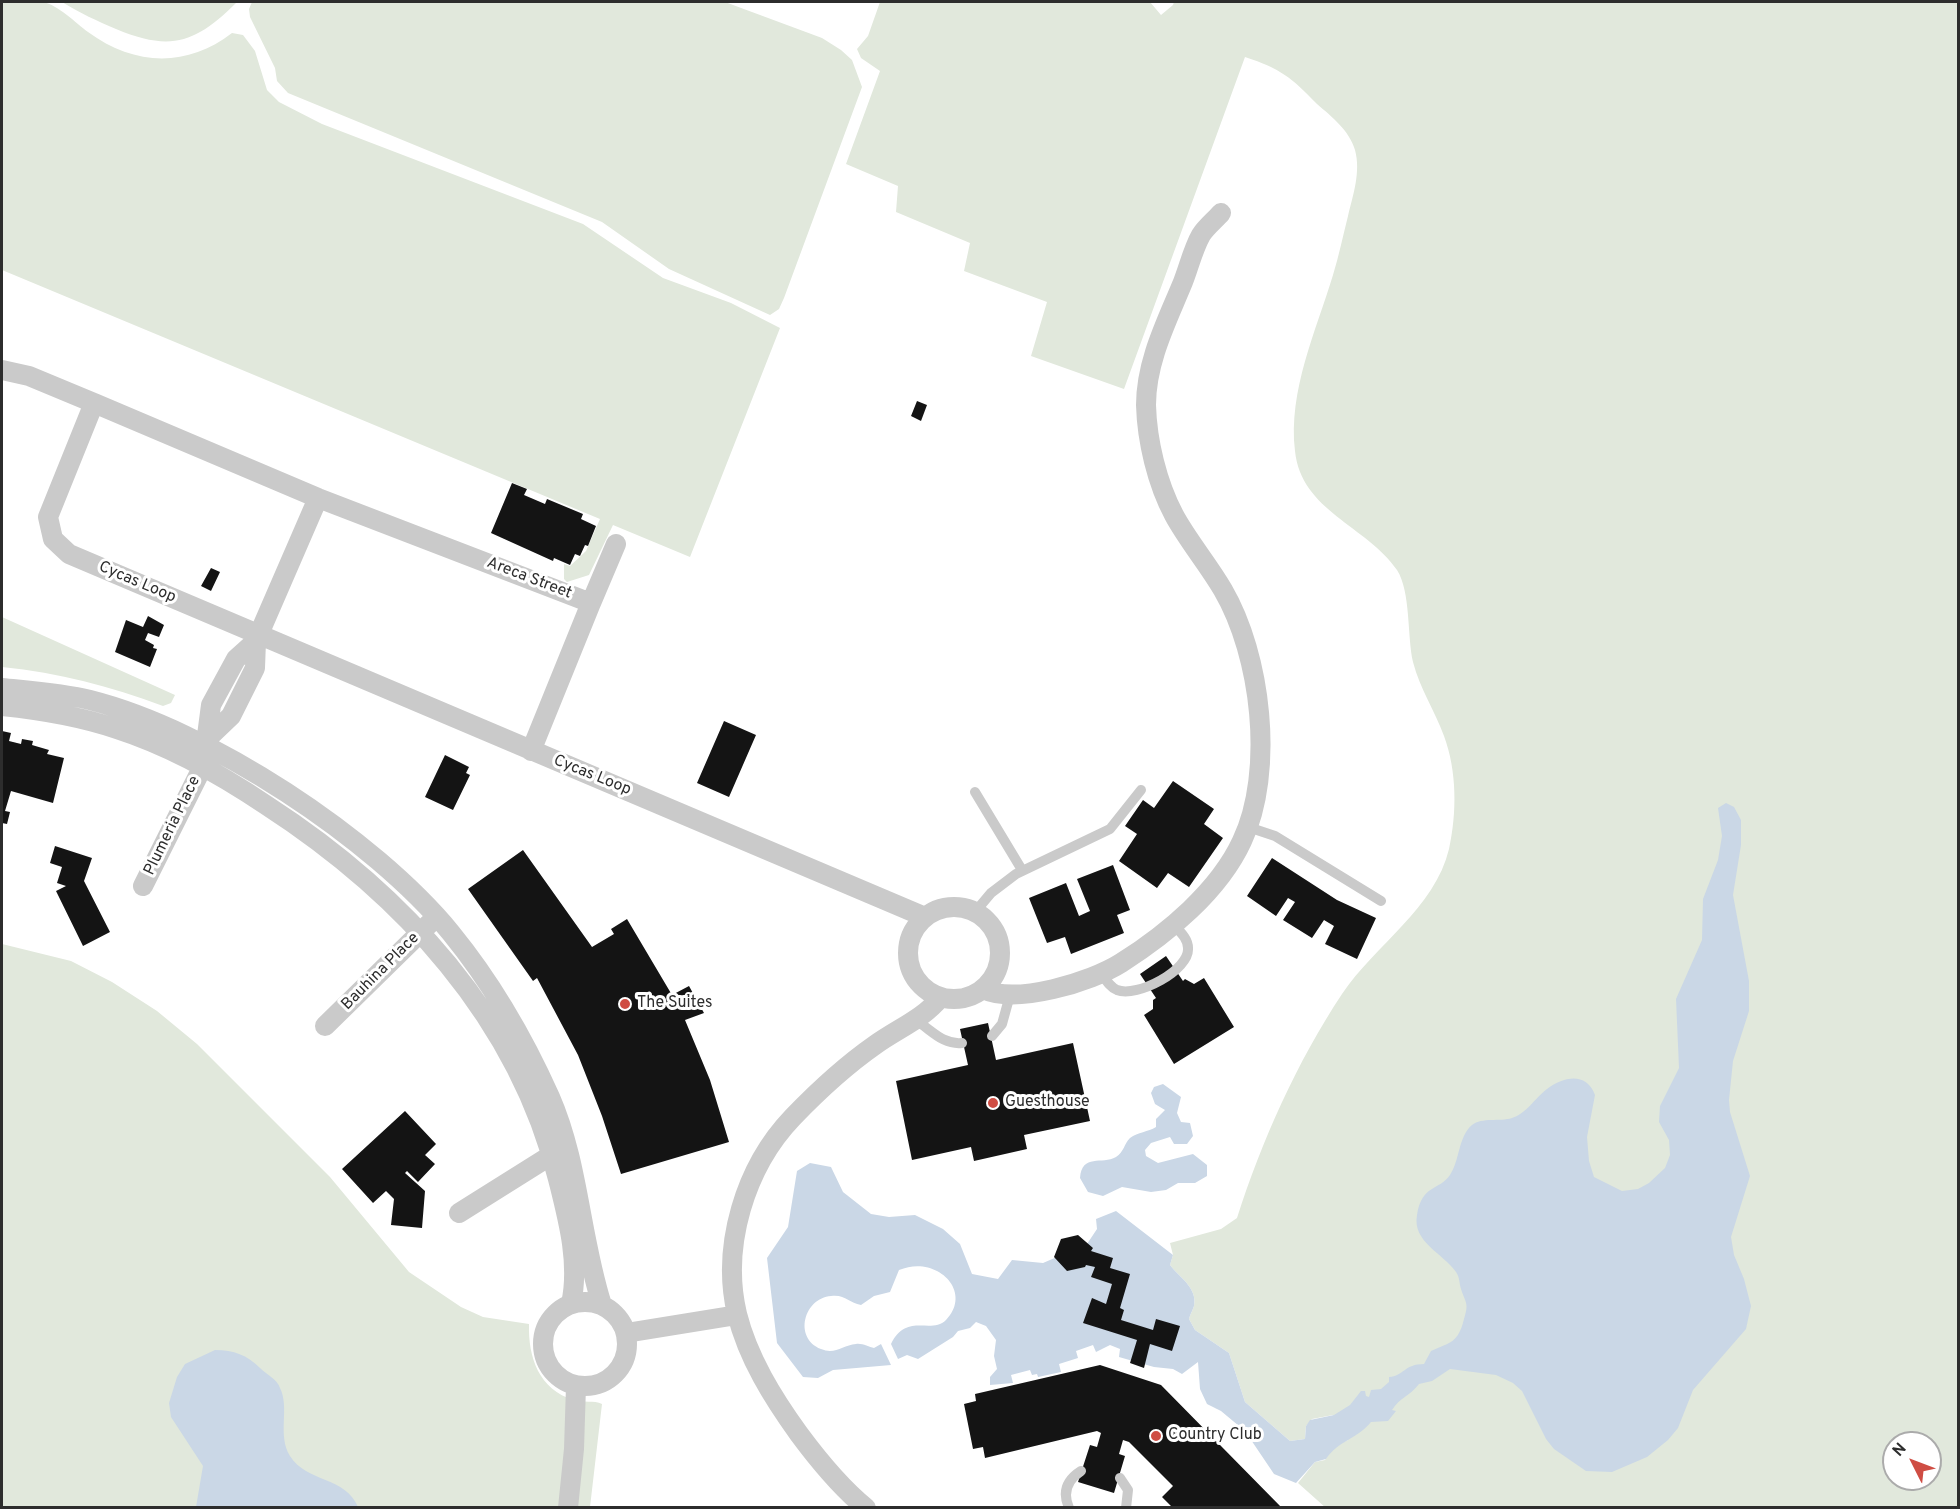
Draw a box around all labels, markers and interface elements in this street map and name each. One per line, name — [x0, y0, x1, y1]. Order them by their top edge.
street label: Areca Street — [484, 554, 574, 604]
street label: Cycas Loop — [95, 558, 179, 608]
street label: Cycas Loop — [550, 752, 634, 800]
street label: Plumeria Place — [141, 773, 205, 879]
street label: Bauhina Place — [338, 929, 424, 1015]
place label: The Suites — [637, 994, 712, 1014]
marker: The Suites — [618, 997, 632, 1011]
place label: Guesthouse — [1005, 1093, 1090, 1113]
marker: Guesthouse — [986, 1096, 1000, 1110]
place label: Country Club — [1168, 1426, 1262, 1446]
marker: Country Club — [1149, 1429, 1163, 1443]
north arrow — [1882, 1431, 1942, 1491]
text: N — [1889, 1439, 1911, 1461]

